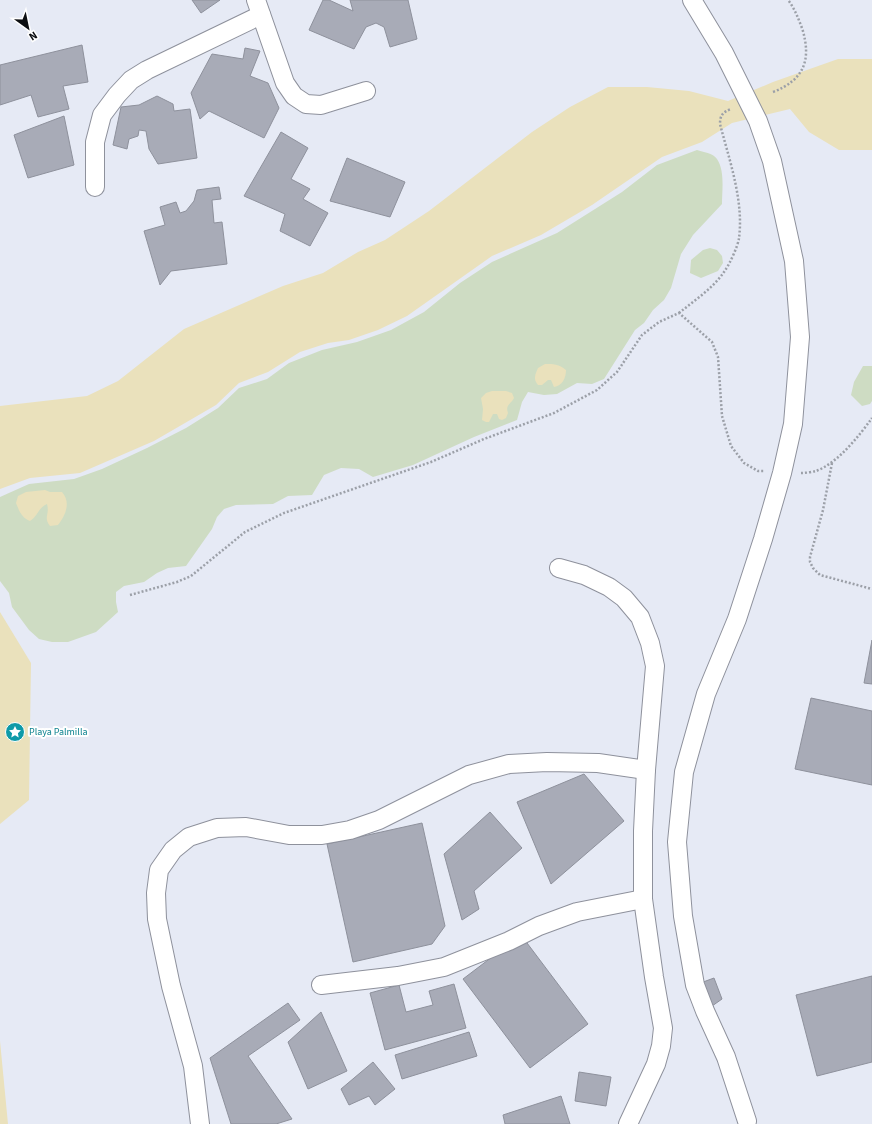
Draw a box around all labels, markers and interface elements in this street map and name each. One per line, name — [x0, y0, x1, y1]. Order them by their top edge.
north arrow — [8, 8, 48, 48]
text: N — [26, 28, 40, 44]
place icon: Playa Palmilla — [4, 721, 26, 743]
place label: Playa Palmilla — [29, 725, 87, 739]

